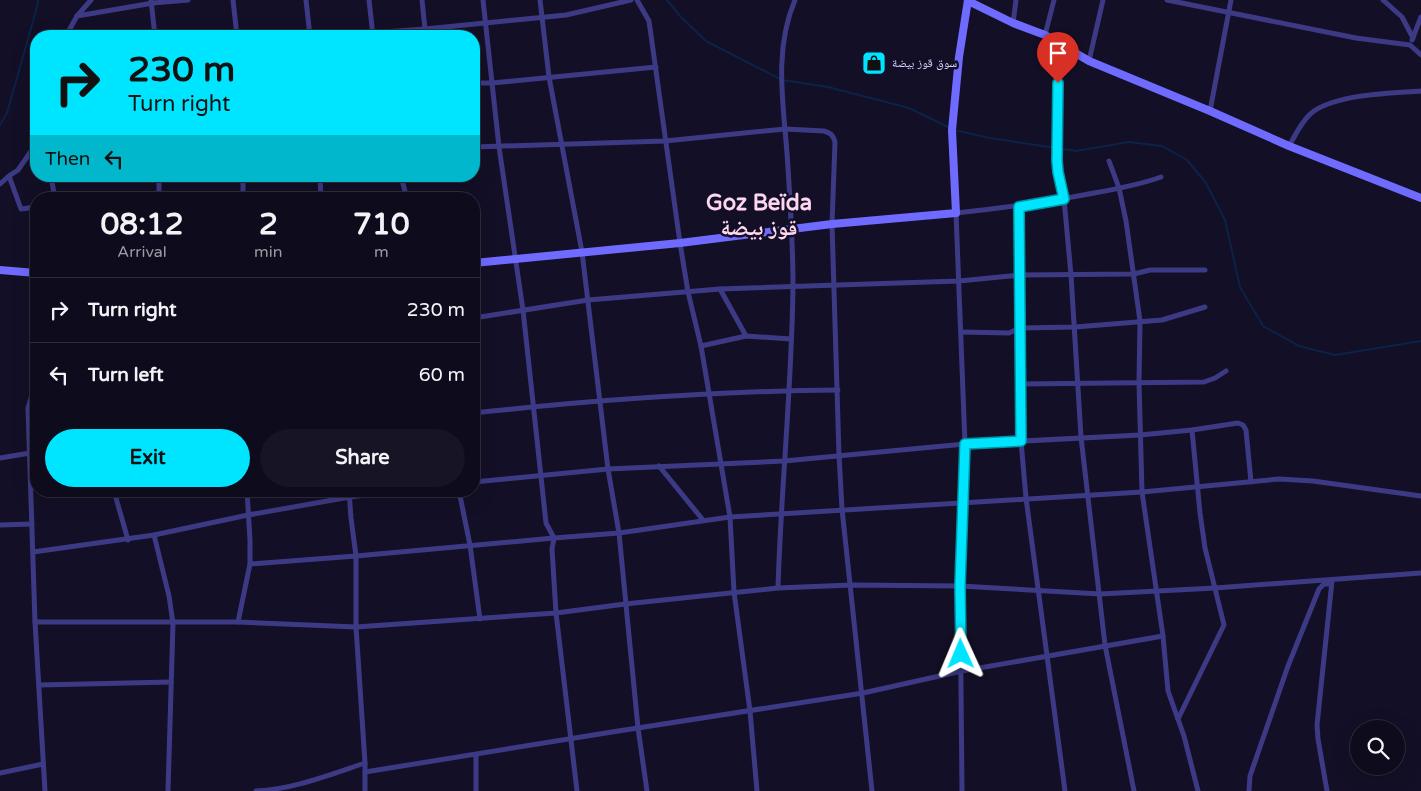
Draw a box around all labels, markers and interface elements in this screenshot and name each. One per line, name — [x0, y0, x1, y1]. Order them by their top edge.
pin — [1037, 32, 1079, 83]
icon: arrive — [1044, 39, 1072, 67]
text: 230 m — [128, 49, 235, 91]
icon: right — [45, 50, 110, 115]
shop icon: سوق قوز بيضة — [861, 50, 887, 76]
place label: سوق قوز بيضة — [892, 56, 957, 70]
text: Turn right — [128, 91, 230, 117]
icon: left — [100, 145, 128, 173]
text: Then — [45, 148, 90, 170]
district label: Goz Beïda قوز بيضة — [706, 190, 812, 241]
text: 08:12 — [100, 206, 184, 243]
text: 2 — [259, 206, 278, 243]
text: 710 — [353, 206, 410, 243]
text: Arrival — [117, 242, 167, 262]
text: min — [254, 242, 283, 262]
text: m — [374, 242, 389, 262]
icon: right — [45, 296, 73, 324]
text: Turn right — [88, 299, 176, 321]
text: 230 m — [407, 299, 465, 321]
icon: left — [45, 361, 73, 389]
text: Turn left — [88, 364, 164, 386]
text: 60 m — [419, 364, 465, 386]
button: Exit — [45, 429, 250, 487]
button: Share — [260, 429, 465, 487]
position arrow — [934, 627, 986, 679]
map controls — [1350, 720, 1405, 775]
button: search — [1350, 720, 1405, 775]

